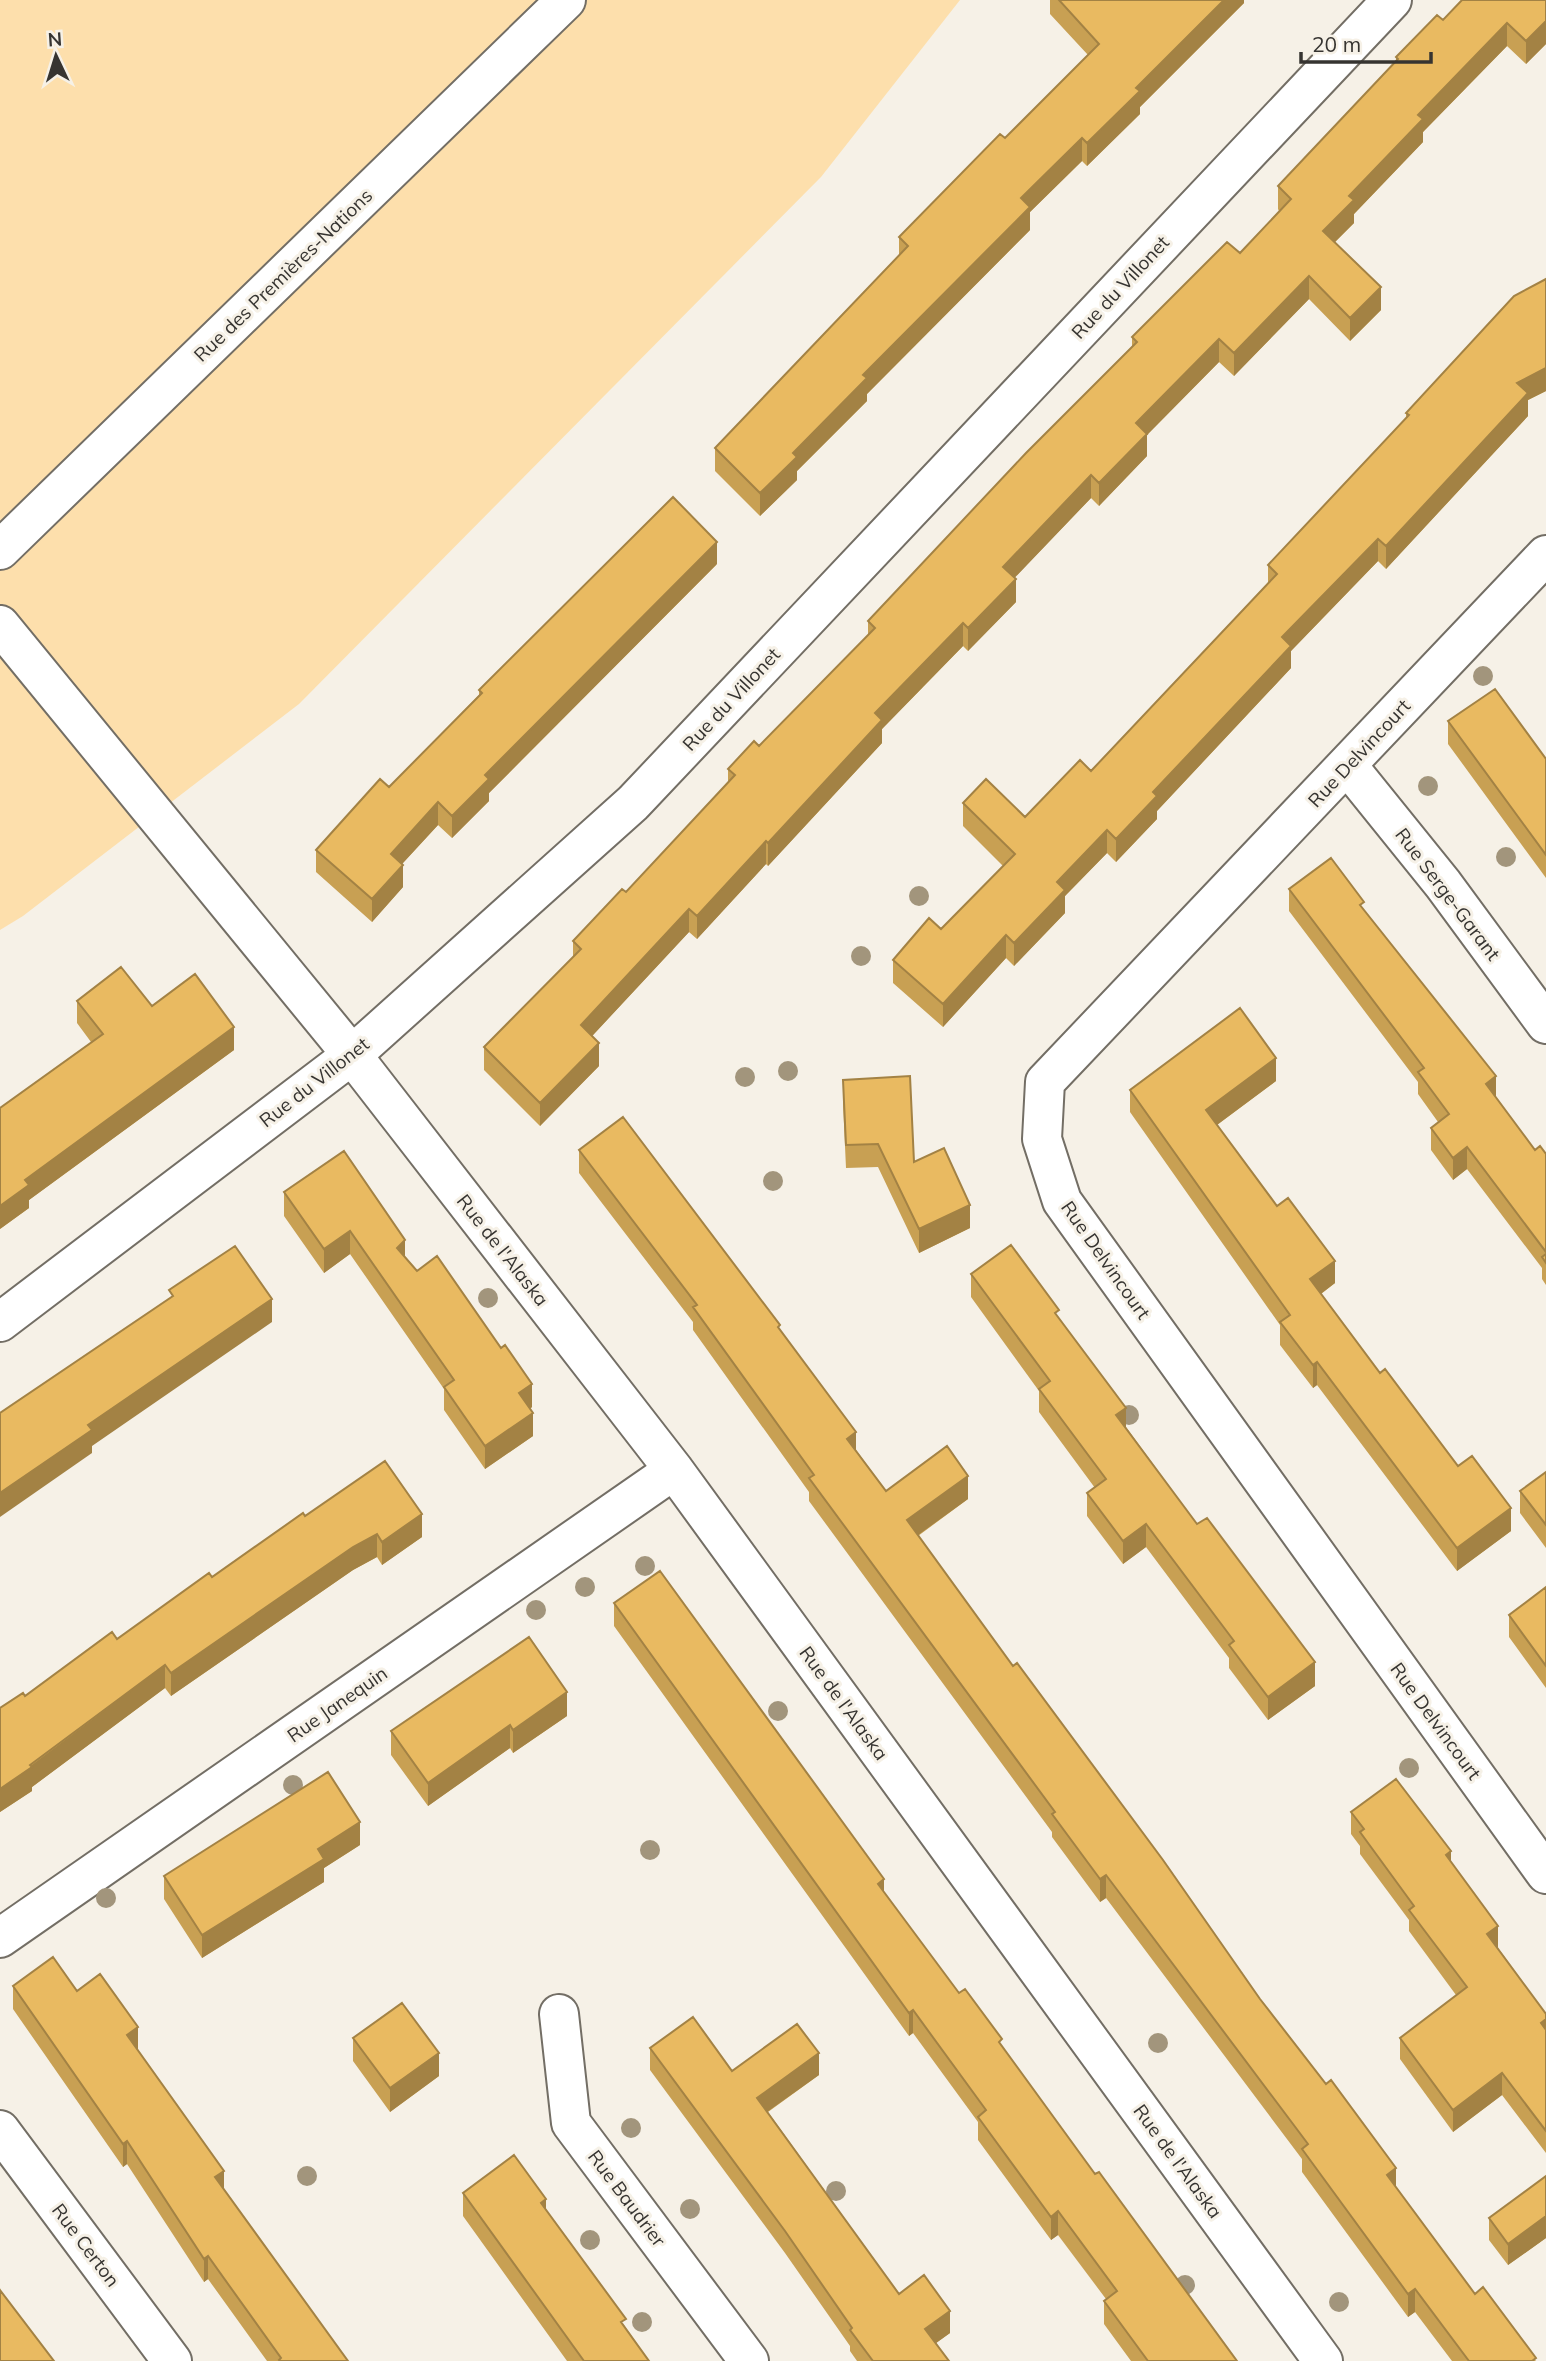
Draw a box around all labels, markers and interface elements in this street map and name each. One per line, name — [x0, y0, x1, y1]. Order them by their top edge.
north arrow — [21, 21, 91, 91]
scale bar — [1301, 21, 1430, 65]
text: N — [47, 27, 63, 52]
text: 20 m — [1312, 31, 1361, 57]
street label: Rue des Premières-Nations — [189, 183, 377, 367]
street label: Rue du Villonet — [1066, 230, 1174, 344]
street label: Rue du Villonet — [677, 642, 785, 756]
street label: Rue Delvincourt — [1303, 694, 1416, 812]
street label: Rue Serge-Garant — [1390, 823, 1506, 965]
street label: Rue du Villonet — [254, 1032, 374, 1132]
street label: Rue de l'Alaska — [452, 1189, 554, 1311]
street label: Rue Delvincourt — [1056, 1196, 1156, 1324]
street label: Rue de l'Alaska — [795, 1641, 893, 1765]
street label: Rue Delvincourt — [1385, 1658, 1487, 1785]
street label: Rue Janequin — [282, 1661, 392, 1747]
street label: Rue de l'Alaska — [1129, 2099, 1227, 2223]
street label: Rue Baudrier — [583, 2145, 671, 2251]
street label: Rue Certon — [47, 2199, 125, 2291]

